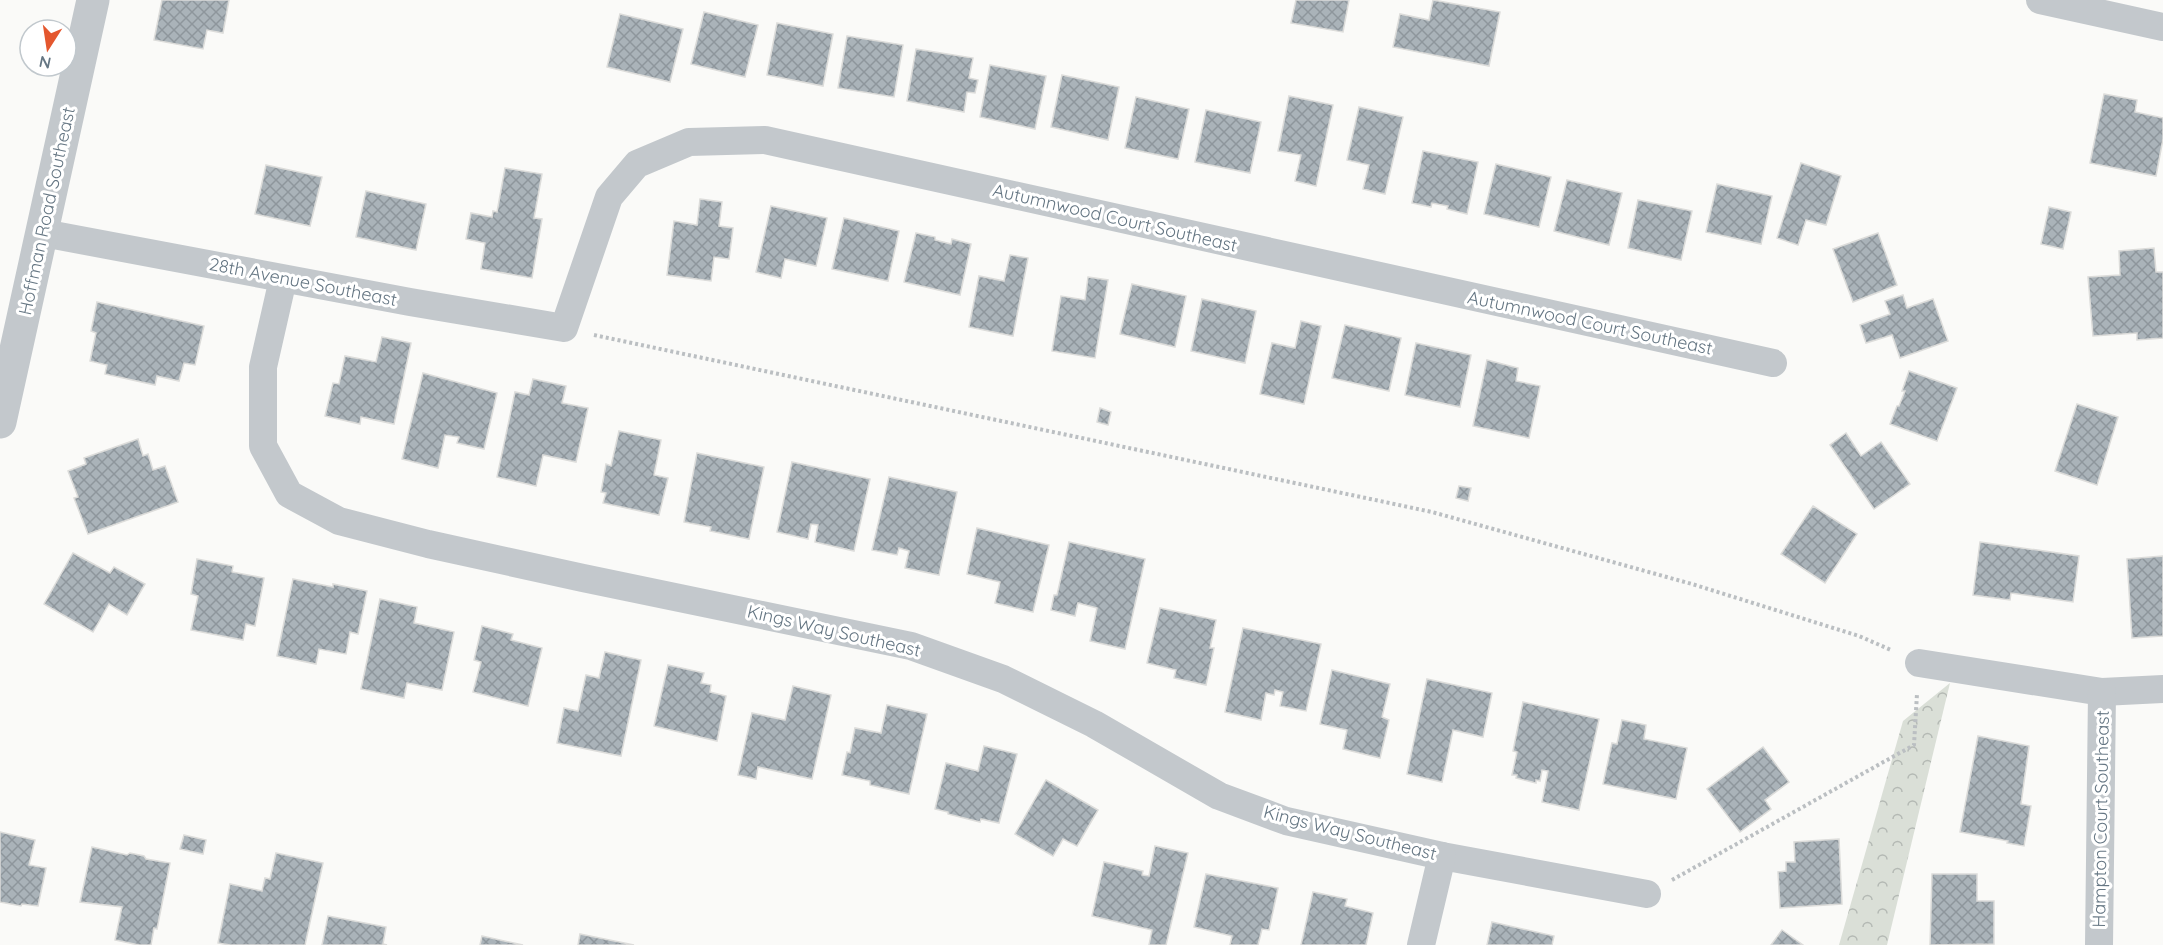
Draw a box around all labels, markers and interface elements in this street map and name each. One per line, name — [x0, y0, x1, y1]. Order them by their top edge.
north arrow — [18, 18, 78, 78]
text: N — [37, 52, 53, 74]
street label: Hoffman Road Southeast — [13, 105, 80, 317]
street label: Autumnwood Court Southeast — [991, 178, 1240, 257]
street label: 28th Avenue Southeast — [207, 252, 399, 311]
street label: Autumnwood Court Southeast — [1465, 285, 1715, 360]
street label: Kings Way Southeast — [745, 599, 923, 662]
street label: Hampton Court Southeast — [2087, 710, 2114, 928]
street label: Kings Way Southeast — [1261, 800, 1439, 865]

